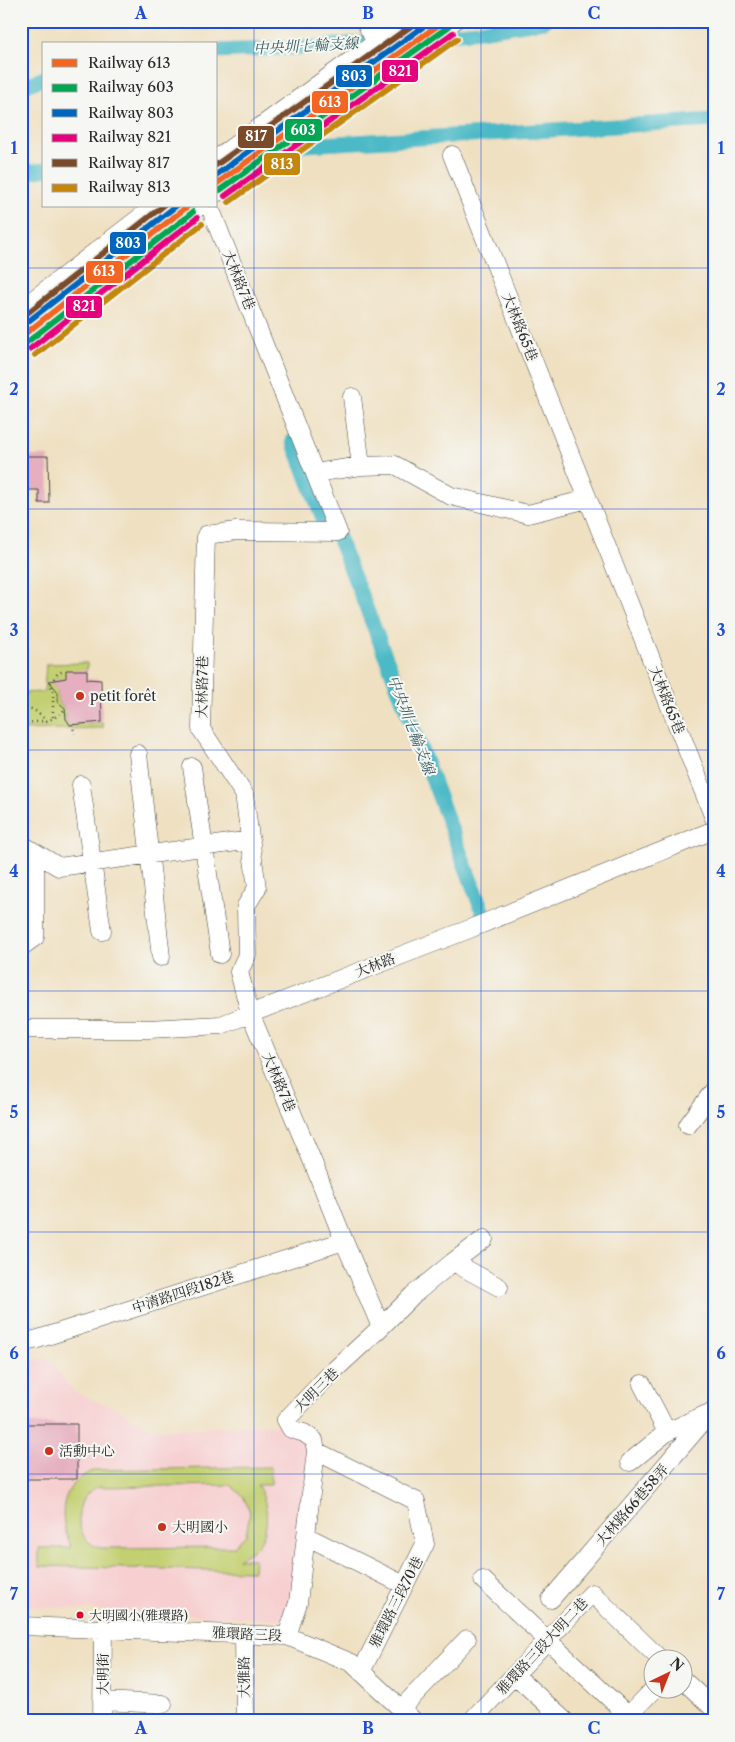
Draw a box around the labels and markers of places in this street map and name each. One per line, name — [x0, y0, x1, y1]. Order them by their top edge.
place label: petit forêt — [90, 687, 156, 705]
marker: petit forêt — [74, 690, 86, 702]
place label: 活動中心 — [59, 1442, 115, 1460]
marker: 活動中心 — [43, 1445, 55, 1457]
place label: 大明國小 — [172, 1518, 228, 1536]
marker: 大明國小 — [156, 1521, 168, 1533]
place label: 大明國小(雅環路) — [89, 1607, 188, 1623]
marker: 大明國小(雅環路) — [75, 1610, 85, 1620]

